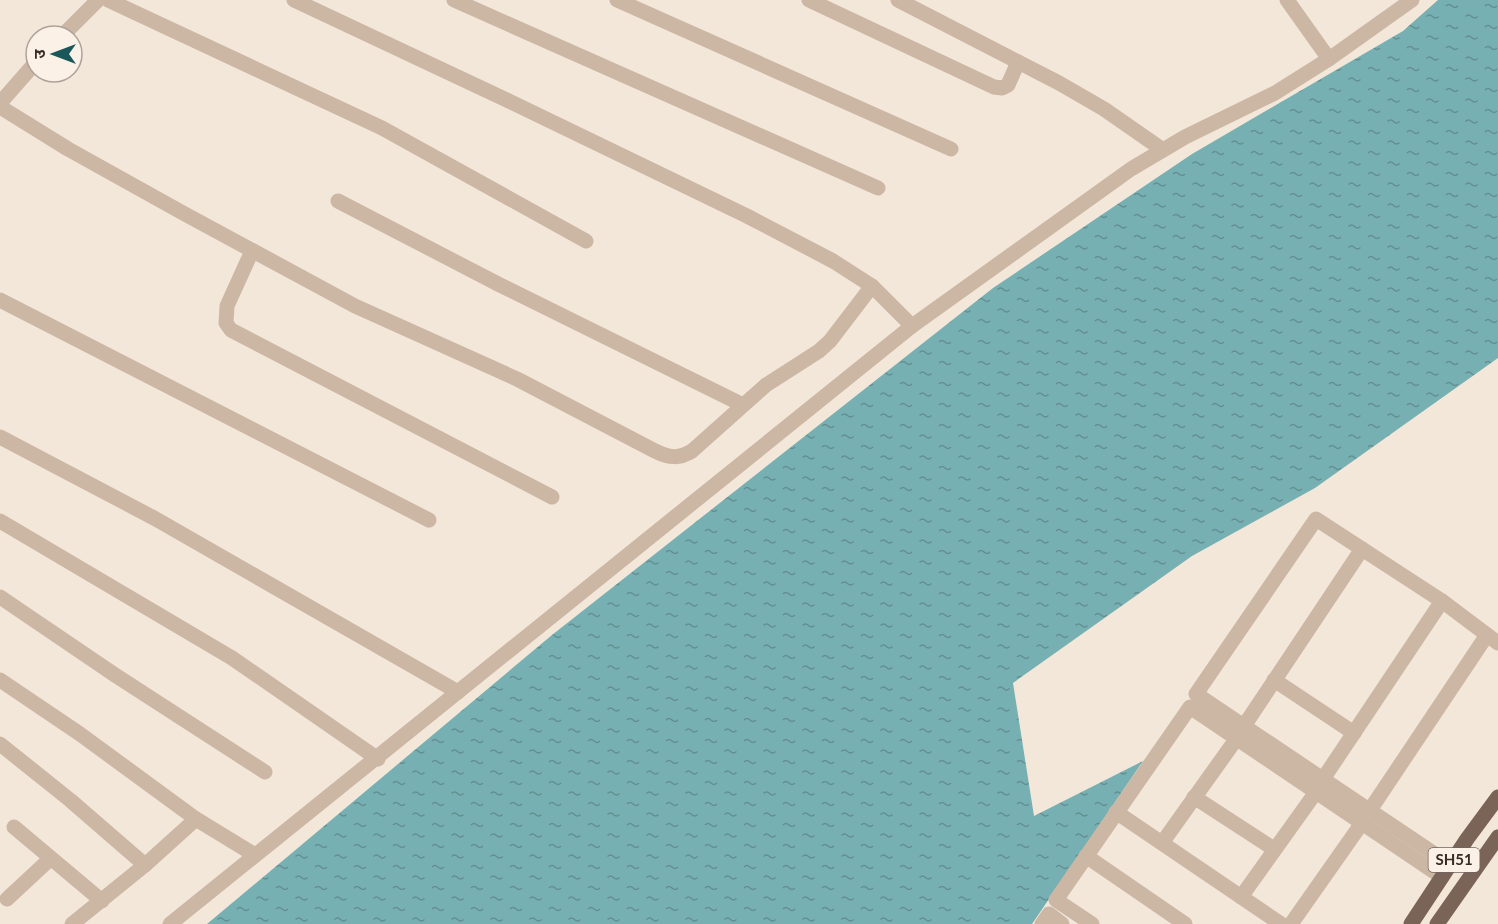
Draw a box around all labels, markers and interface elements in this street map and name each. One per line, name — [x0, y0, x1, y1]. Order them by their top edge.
north arrow — [24, 24, 84, 84]
text: उ — [29, 49, 48, 59]
road number: SH51 — [1428, 848, 1480, 872]

